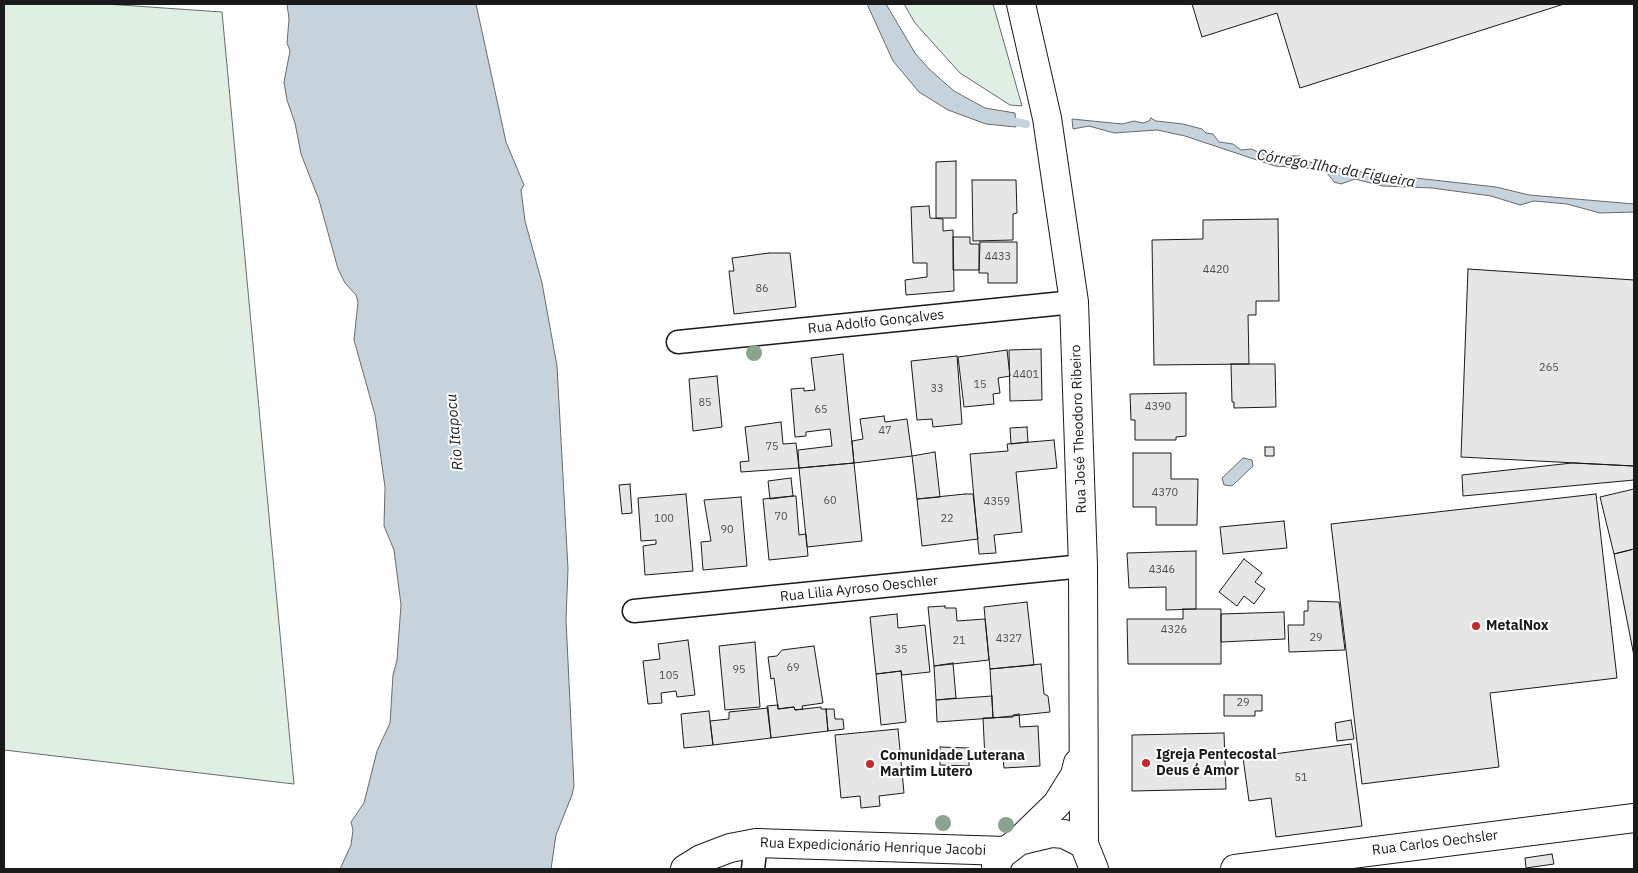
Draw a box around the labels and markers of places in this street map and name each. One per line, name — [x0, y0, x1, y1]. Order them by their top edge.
place label: MetalNox — [1486, 618, 1549, 634]
marker: MetalNox — [1470, 620, 1482, 632]
place label: Igreja Pentecostal Deus é Amor — [1156, 747, 1276, 780]
place label: Comunidade Luterana Martim Lutero — [880, 748, 1025, 780]
marker: Igreja Pentecostal Deus é Amor — [1140, 757, 1152, 769]
marker: Comunidade Luterana Martim Lutero — [864, 758, 876, 770]

